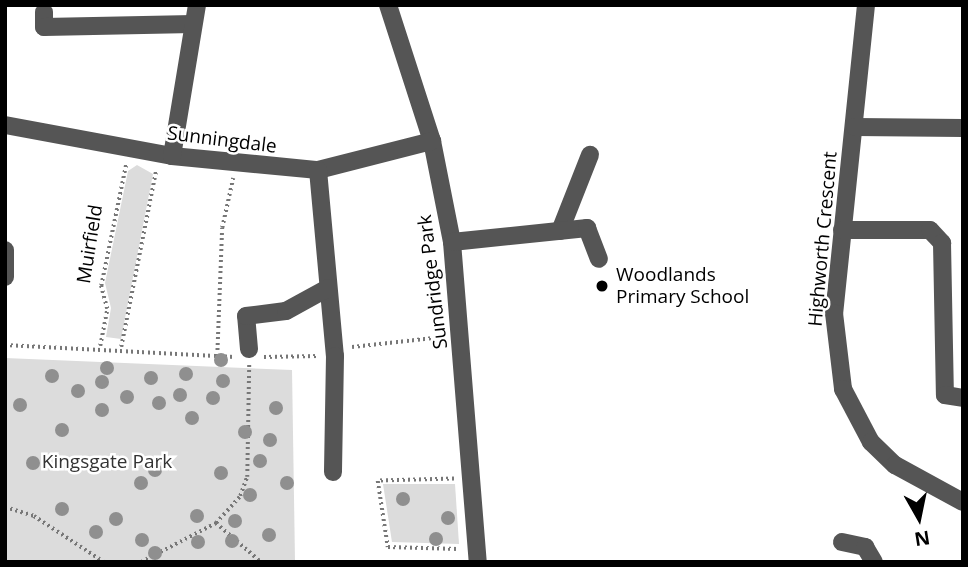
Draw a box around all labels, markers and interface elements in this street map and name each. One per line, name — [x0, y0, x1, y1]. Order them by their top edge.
street label: Sunningdale — [166, 122, 278, 158]
street label: Highworth Crescent — [804, 150, 842, 328]
street label: Muirfield — [73, 203, 107, 285]
street label: Sundridge Park — [413, 214, 453, 350]
place label: Woodlands Primary School — [616, 264, 749, 308]
marker: Woodlands Primary School — [594, 278, 610, 294]
park label: Kingsgate Park — [42, 451, 172, 473]
north arrow — [884, 483, 954, 553]
text: N — [913, 525, 932, 553]

